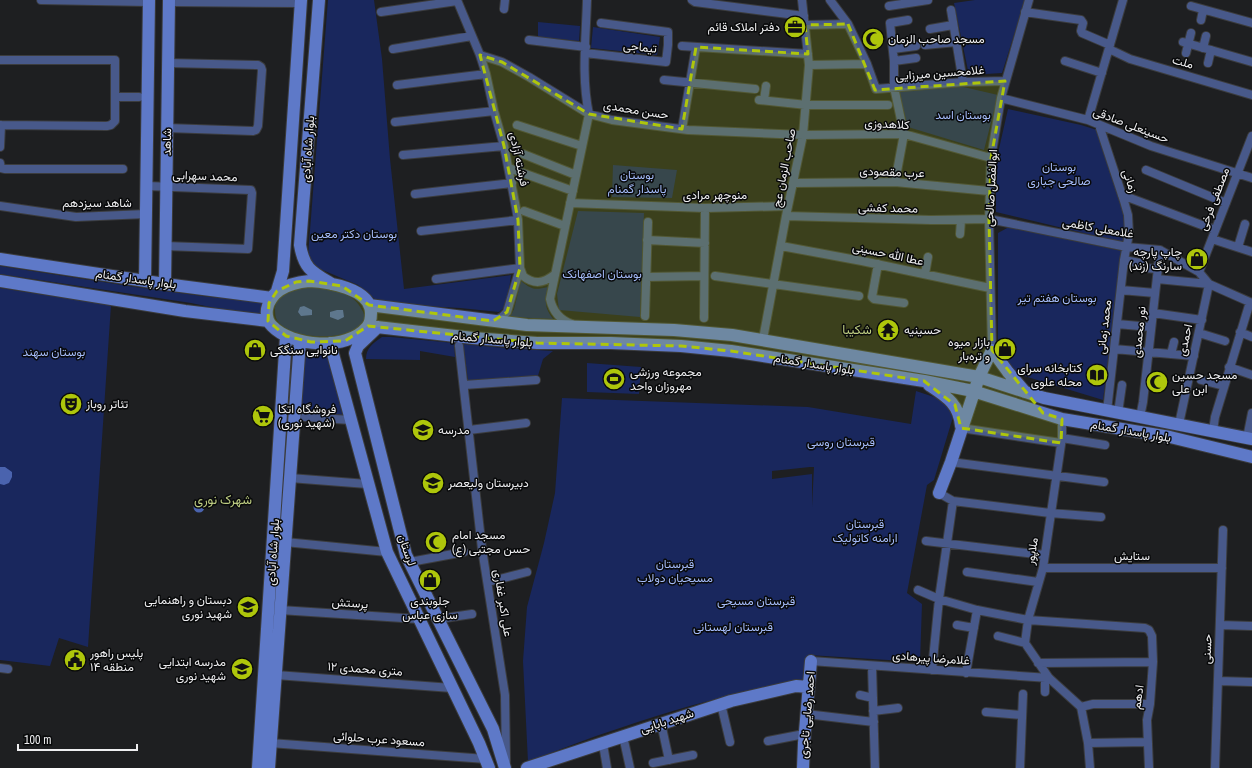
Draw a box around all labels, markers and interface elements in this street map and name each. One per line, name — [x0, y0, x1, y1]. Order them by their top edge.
office icon: دفتر املاک قائم — [782, 14, 808, 40]
place label: دفتر املاک قائم — [708, 19, 780, 35]
mosque icon: مسجد صاحب الزمان — [860, 26, 886, 52]
place label: مسجد صاحب الزمان — [888, 31, 985, 47]
street label: تیماجی — [622, 37, 658, 57]
street label: ملت — [1171, 51, 1195, 73]
street label: غلامحسین میرزایی — [895, 62, 985, 84]
street label: حسن محمدی — [602, 97, 670, 123]
street label: حسینعلی صادقی — [1091, 103, 1171, 147]
park label: بوستان اسد — [935, 107, 991, 123]
street label: بلوار شاه آبادی — [298, 115, 318, 183]
street label: کلاهدوزی — [864, 115, 910, 133]
street label: صاحب الزمان عج — [769, 127, 800, 209]
street label: شاهد — [159, 128, 175, 156]
street label: فرشته آزادی — [505, 130, 533, 188]
street label: ابوالفضل صالحی — [981, 149, 1001, 227]
park label: بوستان صالحی جباری — [1027, 159, 1091, 189]
street label: عرب مقصودی — [859, 163, 925, 181]
street label: مصطفی فرخی — [1195, 165, 1233, 233]
street label: محمد سهرابی — [172, 167, 238, 185]
park label: بوستان پاسدار گمنام — [608, 167, 667, 197]
street label: زمانی — [1119, 167, 1141, 195]
street label: منوچهر مرادی — [683, 187, 747, 203]
street label: شاهد سیزدهم — [62, 195, 132, 211]
street label: محمد کفشی — [858, 199, 918, 217]
street label: غلامعلی کاظمی — [1061, 214, 1135, 242]
park label: بوستان دکتر معین — [311, 226, 397, 242]
street label: عطا الله حسینی — [851, 239, 925, 269]
place label: چاپ پارچه سارنگ (زند) — [1129, 244, 1182, 274]
shop icon: چاپ پارچه سارنگ (زند) — [1184, 246, 1210, 272]
street label: بلوار پاسدار گمنام — [95, 265, 177, 293]
park label: بوستان اصفهانک — [562, 266, 642, 282]
park label: بوستان هفتم تیر — [1017, 290, 1096, 306]
street label: محمد زمانی — [1093, 299, 1115, 355]
street label: نور محمدی — [1128, 305, 1150, 359]
temple icon: حسینیه — [875, 317, 901, 343]
district label: شکیبا — [842, 321, 872, 338]
place label: حسینیه — [904, 322, 941, 338]
street label: احمدی — [1174, 322, 1196, 358]
street label: بلوار پاسدار گمنام — [451, 327, 533, 351]
place label: بازار میوه و تره‌بار — [948, 334, 990, 364]
shop icon: بازار میوه و تره‌بار — [992, 336, 1018, 362]
shop icon: نانوایی سنگکی — [242, 337, 268, 363]
place label: نانوایی سنگکی — [270, 342, 338, 358]
park label: بوستان سهند — [23, 344, 85, 360]
street label: بلوار پاسدار گمنام — [773, 350, 855, 378]
place label: کتابخانه سرای محله علوی — [1017, 360, 1082, 390]
library icon: کتابخانه سرای محله علوی — [1084, 362, 1110, 388]
place label: مجموعه ورزشی مهروزان واحد — [630, 364, 702, 394]
sports icon: مجموعه ورزشی مهروزان واحد — [601, 366, 627, 392]
place label: مسجد حسین ابن علی — [1172, 367, 1237, 397]
mosque icon: مسجد حسین ابن علی — [1144, 369, 1170, 395]
theatre icon: تئاتر روباز — [58, 391, 84, 417]
place label: تئاتر روباز — [85, 396, 129, 412]
place label: فروشگاه اتکا (شهید نوری) — [278, 401, 336, 431]
supermarket icon: فروشگاه اتکا (شهید نوری) — [250, 403, 276, 429]
street label: بلوار پاسدار گمنام — [1090, 416, 1172, 446]
school or university icon: مدرسه — [410, 417, 436, 443]
place label: مدرسه — [438, 422, 470, 438]
park label: قبرستان روسی — [807, 434, 875, 450]
school or university icon: دبیرستان ولیعصر — [420, 470, 446, 496]
place label: دبیرستان ولیعصر — [447, 475, 529, 491]
district label: شهرک نوری — [194, 491, 252, 508]
park label: قبرستان ارامنه کاتولیک — [833, 516, 897, 546]
street label: بلوار شاه آبادی — [263, 518, 283, 586]
place label: مسجد امام حسن مجتبی (ع) — [452, 527, 530, 558]
mosque icon: مسجد امام حسن مجتبی (ع) — [423, 529, 449, 555]
street label: لرستان — [394, 532, 420, 568]
street label: ملاپور — [1022, 536, 1042, 567]
street label: ستایش — [1114, 548, 1150, 564]
park label: قبرستان مسیحیان دولاب — [637, 556, 713, 586]
shop icon: جلوبندی سازی عباس — [417, 567, 443, 593]
street label: علی اکبر غفاری — [490, 568, 516, 638]
place label: دبستان و راهنمایی شهید نوری — [144, 592, 232, 622]
place label: جلوبندی سازی عباس — [402, 593, 458, 623]
park label: قبرستان مسیحی — [717, 593, 795, 609]
school or university icon: دبستان و راهنمایی شهید نوری — [235, 594, 261, 620]
street label: پرستش — [331, 594, 369, 612]
park label: قبرستان لهستانی — [693, 619, 773, 635]
street label: حسنی — [1198, 634, 1216, 664]
place label: پلیس راهور منطقه ۱۴ — [89, 645, 144, 675]
public building icon: پلیس راهور منطقه ۱۴ — [62, 647, 88, 673]
street label: غلامرضا پیرهادی — [892, 647, 970, 669]
place label: مدرسه ابتدایی شهید نوری — [159, 654, 226, 684]
school or university icon: مدرسه ابتدایی شهید نوری — [229, 656, 255, 682]
street label: ۱۲ متری محمدی — [327, 658, 403, 680]
street label: احمد رضایی تاجری — [795, 671, 819, 759]
street label: ادهم — [1128, 684, 1148, 710]
street label: شهید بابایی — [638, 705, 696, 737]
scale bar — [18, 726, 137, 752]
street label: مسعود عرب حلوائی — [333, 728, 425, 750]
text: 100 m — [24, 732, 51, 748]

